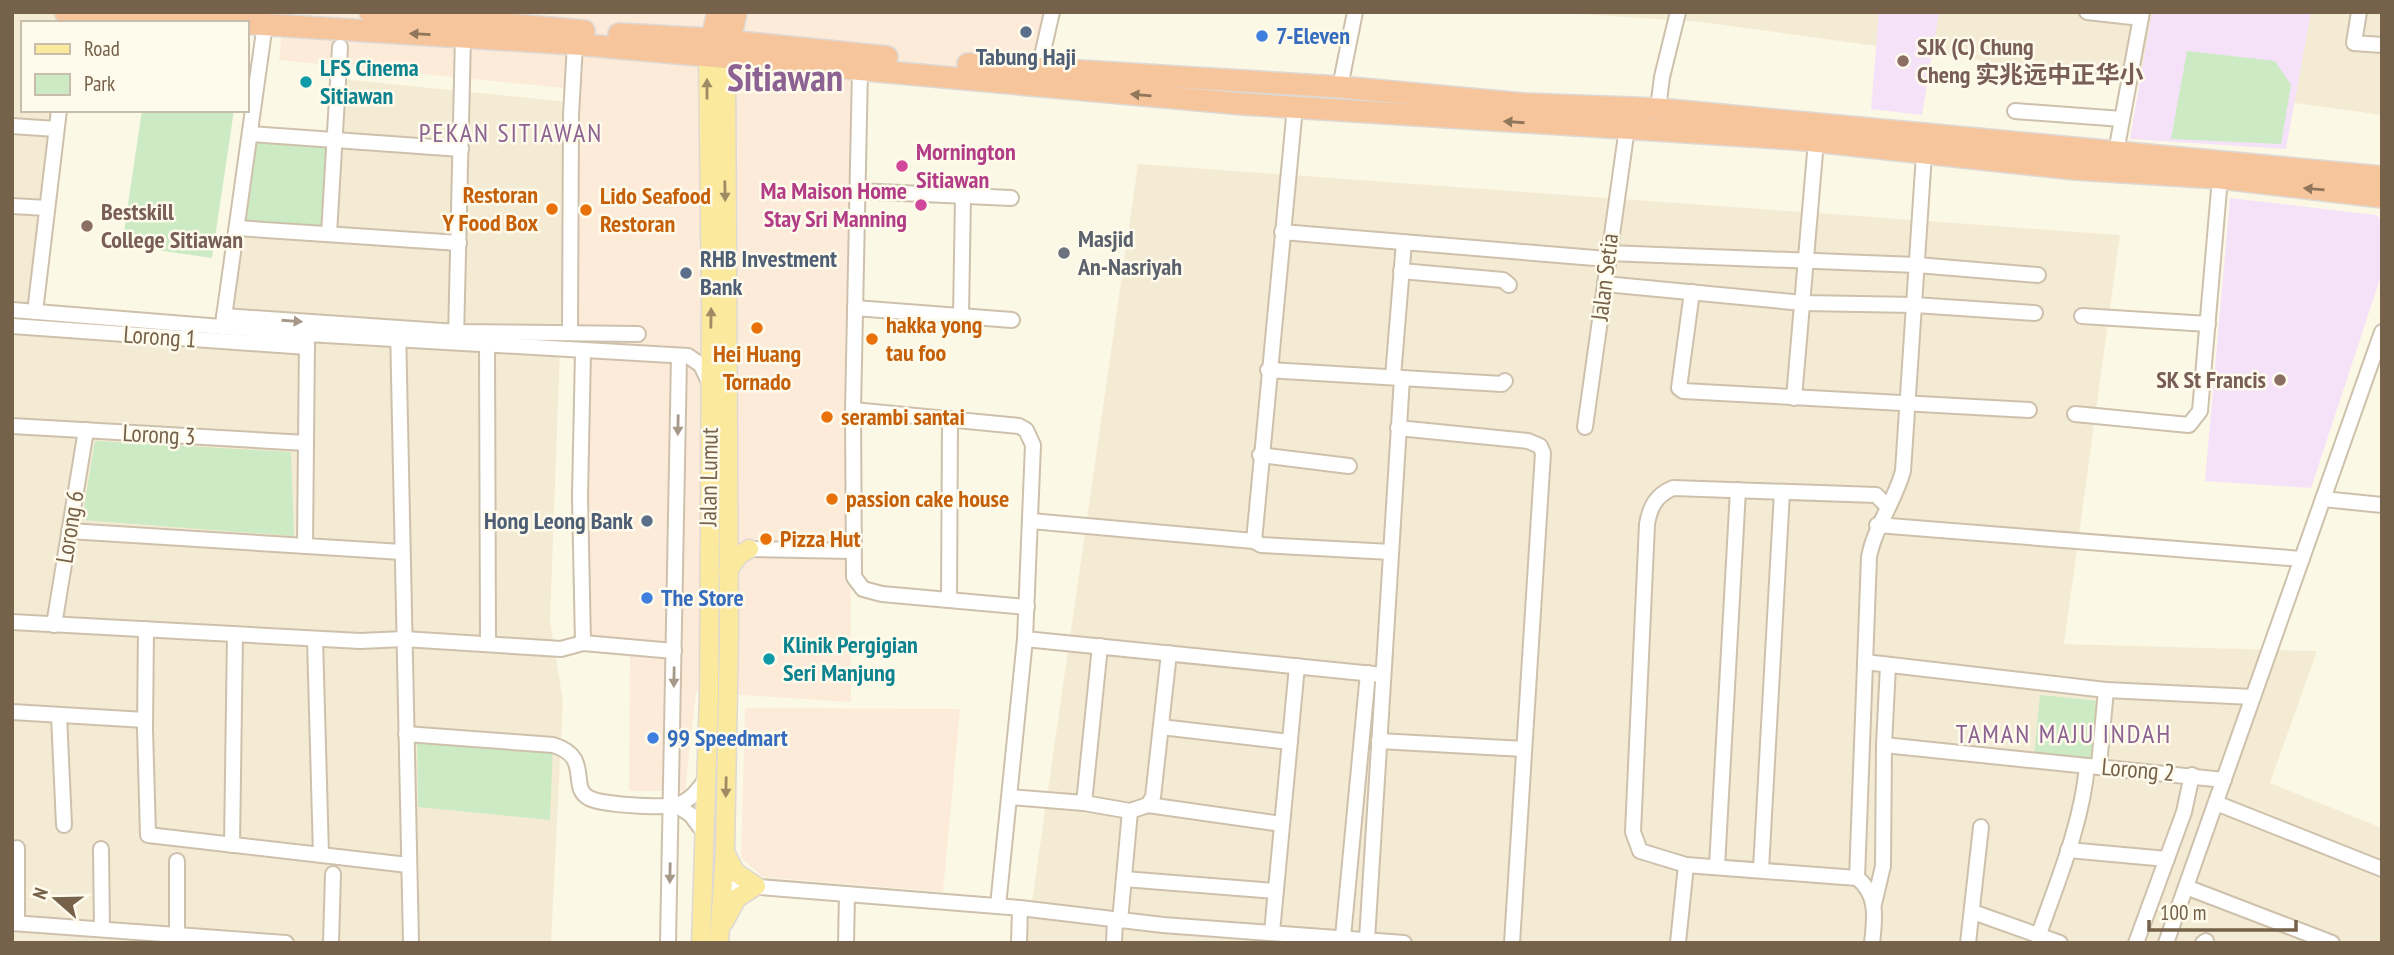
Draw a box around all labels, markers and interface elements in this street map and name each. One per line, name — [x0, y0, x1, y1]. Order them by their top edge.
place label: 7-Eleven — [1276, 20, 1350, 51]
legend — [21, 21, 248, 112]
marker: Tabung Haji — [1018, 24, 1034, 40]
marker: 7-Eleven — [1254, 28, 1270, 44]
one-way arrow — [409, 29, 431, 40]
place label: SJK (C) Chung Cheng 实兆远中正华小 — [1917, 31, 2143, 90]
text: Road — [84, 35, 120, 62]
place label: Tabung Haji — [976, 41, 1076, 72]
place label: LFS Cinema Sitiawan — [320, 52, 419, 111]
district label: Sitiawan — [727, 52, 843, 101]
marker: SJK (C) Chung Cheng 实兆远中正华小 — [1895, 53, 1911, 69]
text: Park — [84, 70, 115, 97]
marker: LFS Cinema Sitiawan — [298, 74, 314, 90]
one-way arrow — [702, 77, 713, 99]
one-way arrow — [1129, 89, 1151, 100]
district label: PEKAN SITIAWAN — [419, 116, 603, 149]
one-way arrow — [1503, 117, 1525, 128]
place label: Mornington Sitiawan — [916, 136, 1016, 195]
marker: Mornington Sitiawan — [894, 158, 910, 174]
place label: Ma Maison Home Stay Sri Manning — [761, 175, 907, 234]
place label: Restoran Y Food Box — [441, 179, 538, 238]
place label: Lido Seafood Restoran — [600, 180, 711, 239]
one-way arrow — [719, 180, 731, 202]
one-way arrow — [2303, 183, 2325, 194]
place label: Bestskill College Sitiawan — [101, 196, 243, 255]
marker: Ma Maison Home Stay Sri Manning — [913, 197, 929, 213]
marker: Restoran Y Food Box — [544, 201, 560, 217]
marker: Lido Seafood Restoran — [578, 202, 594, 218]
marker: Bestskill College Sitiawan — [79, 218, 95, 234]
place label: Masjid An-Nasriyah — [1077, 223, 1182, 282]
street label: Jalan Setia — [1584, 231, 1625, 323]
place label: RHB Investment Bank — [700, 243, 837, 302]
marker: Masjid An-Nasriyah — [1056, 245, 1072, 261]
marker: RHB Investment Bank — [678, 265, 694, 281]
one-way arrow — [705, 306, 717, 328]
place label: hakka yong tau foo — [886, 309, 982, 368]
one-way arrow — [282, 316, 304, 327]
street label: Lorong 1 — [123, 318, 198, 355]
marker: Hei Huang Tornado — [749, 320, 765, 336]
marker: hakka yong tau foo — [864, 331, 880, 347]
place label: Hei Huang Tornado — [713, 338, 801, 397]
place label: SK St Francis — [2156, 364, 2266, 395]
marker: SK St Francis — [2272, 372, 2288, 388]
place label: serambi santai — [841, 401, 965, 432]
marker: serambi santai — [819, 409, 835, 425]
one-way arrow — [673, 414, 684, 436]
street label: Lorong 3 — [122, 417, 196, 452]
street label: Jalan Lumut — [692, 427, 725, 528]
place label: passion cake house — [846, 483, 1009, 514]
street label: Lorong 6 — [48, 488, 91, 565]
marker: passion cake house — [824, 491, 840, 507]
place label: Hong Leong Bank — [484, 505, 633, 536]
marker: Hong Leong Bank — [639, 513, 655, 529]
place label: Pizza Hut — [780, 523, 860, 554]
marker: Pizza Hut — [758, 531, 774, 547]
place label: The Store — [661, 582, 744, 613]
marker: The Store — [639, 590, 655, 606]
place label: Klinik Pergigian Seri Manjung — [783, 629, 918, 688]
marker: Klinik Pergigian Seri Manjung — [761, 651, 777, 667]
one-way arrow — [668, 666, 680, 688]
district label: TAMAN MAJU INDAH — [1956, 717, 2172, 750]
place label: 99 Speedmart — [667, 722, 788, 753]
marker: 99 Speedmart — [645, 730, 661, 746]
street label: Lorong 2 — [2100, 751, 2176, 788]
one-way arrow — [720, 776, 732, 798]
one-way arrow — [664, 862, 675, 884]
north arrow — [21, 864, 91, 934]
text: N — [27, 884, 53, 902]
scale bar — [2149, 888, 2296, 932]
text: 100 m — [2160, 899, 2206, 926]

